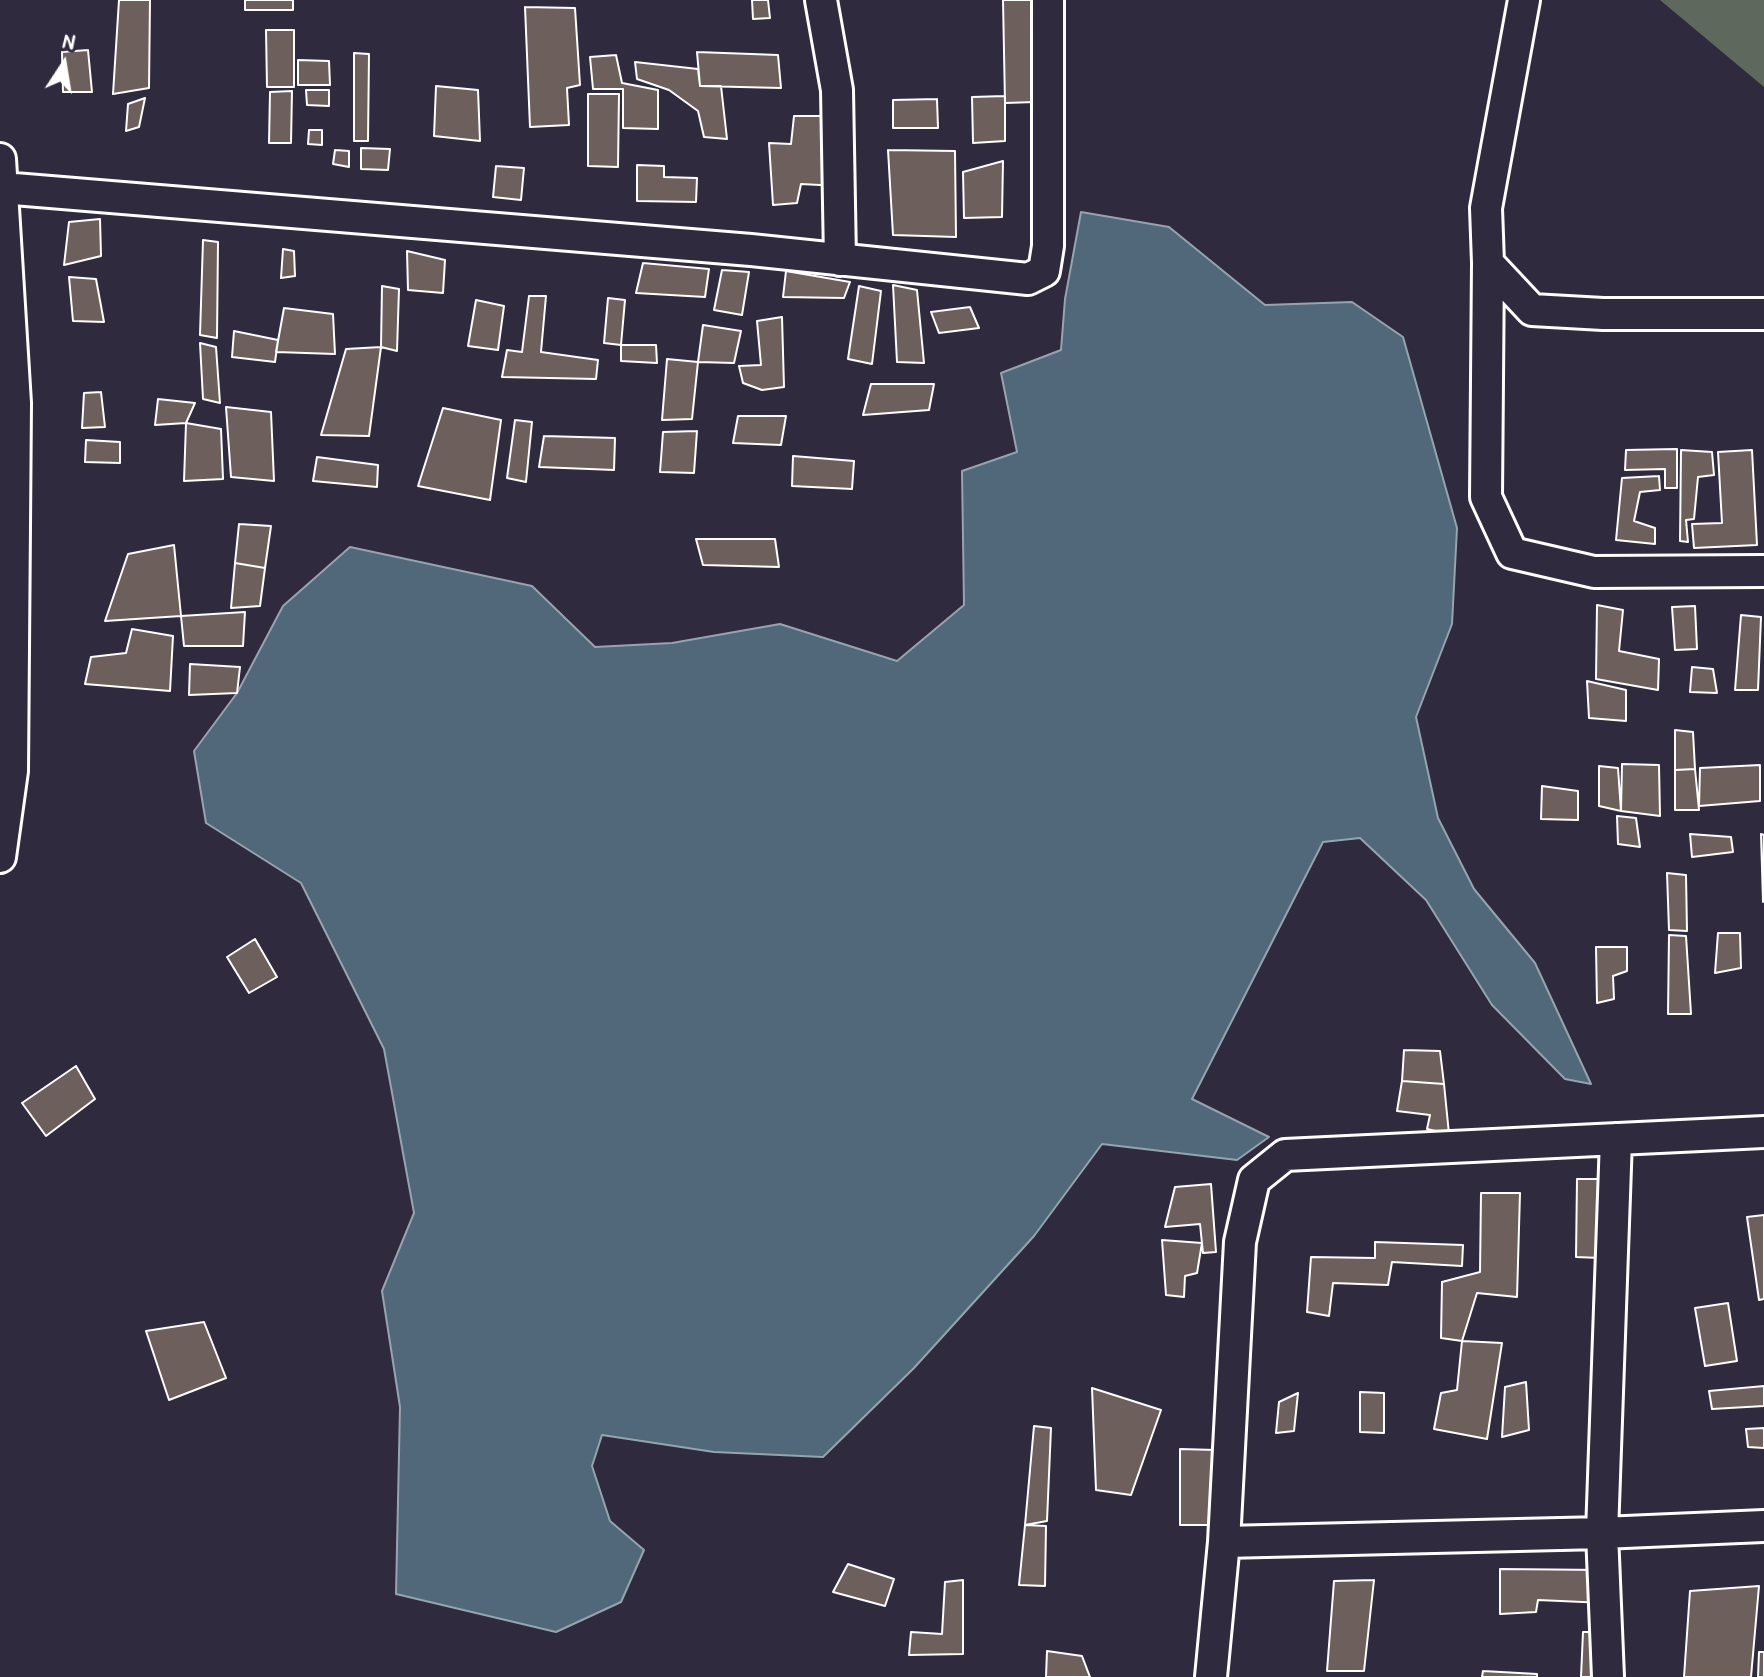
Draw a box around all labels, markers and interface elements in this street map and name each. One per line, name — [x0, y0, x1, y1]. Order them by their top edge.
north arrow — [24, 24, 104, 104]
text: N — [60, 25, 78, 56]

